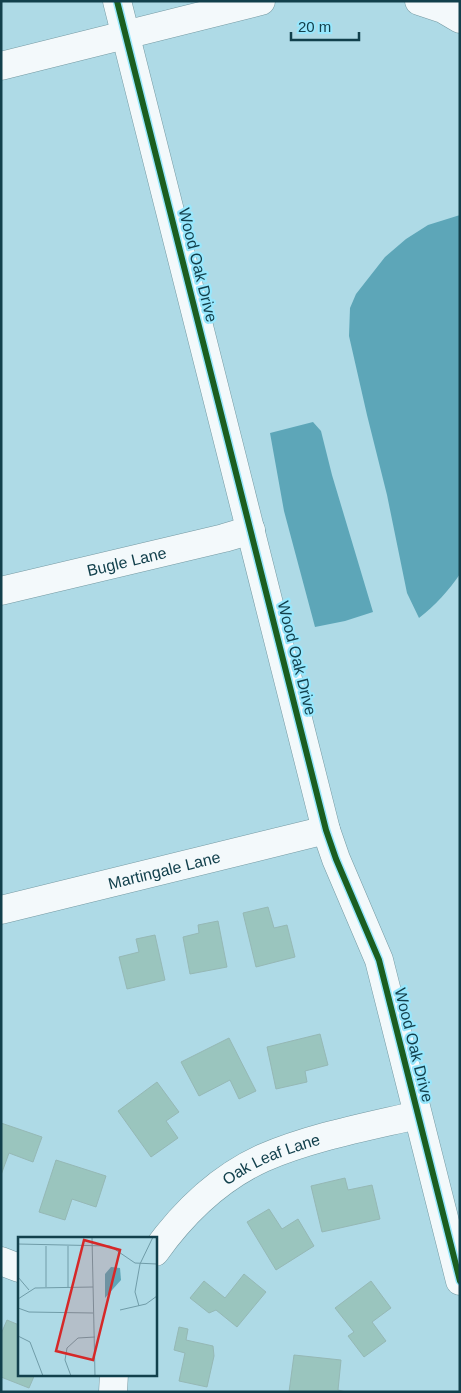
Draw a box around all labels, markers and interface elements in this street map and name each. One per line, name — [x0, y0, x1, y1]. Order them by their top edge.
scale bar — [291, 10, 358, 42]
text: 20 m — [298, 18, 331, 35]
street label: Wood Oak Drive — [176, 206, 220, 324]
street label: Bugle Lane — [85, 544, 168, 579]
street label: Wood Oak Drive — [275, 599, 319, 717]
street label: Martingale Lane — [106, 848, 222, 892]
street label: Wood Oak Drive — [392, 986, 436, 1104]
street label: Oak Leaf Lane — [219, 1130, 322, 1188]
inset map — [18, 1237, 156, 1376]

